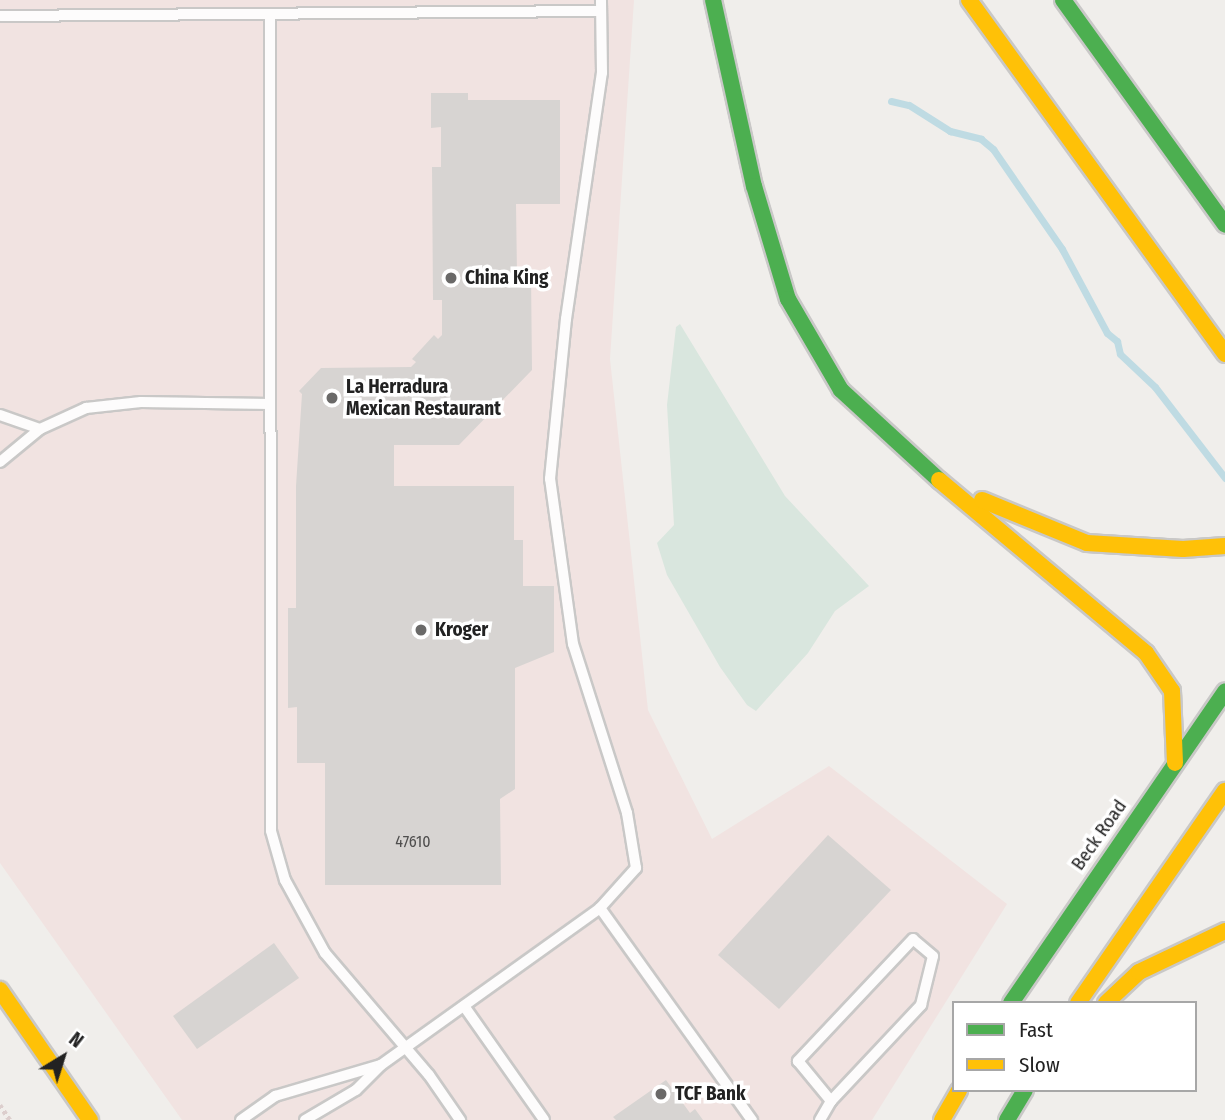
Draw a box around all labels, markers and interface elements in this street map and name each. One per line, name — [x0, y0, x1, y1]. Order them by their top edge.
place label: China King — [465, 267, 548, 289]
marker: China King — [443, 270, 459, 286]
place label: La Herradura Mexican Restaurant — [346, 376, 501, 420]
marker: La Herradura Mexican Restaurant — [324, 390, 340, 406]
place label: Kroger — [435, 619, 488, 641]
marker: Kroger — [413, 622, 429, 638]
street label: Beck Road — [1067, 795, 1131, 875]
house number: 47610 — [395, 832, 431, 852]
legend — [952, 1001, 1197, 1092]
text: Fast — [1019, 1017, 1053, 1043]
north arrow — [28, 1022, 98, 1092]
text: N — [65, 1027, 88, 1053]
text: Slow — [1019, 1052, 1060, 1078]
place label: TCF Bank — [675, 1083, 746, 1105]
marker: TCF Bank — [653, 1086, 669, 1102]

